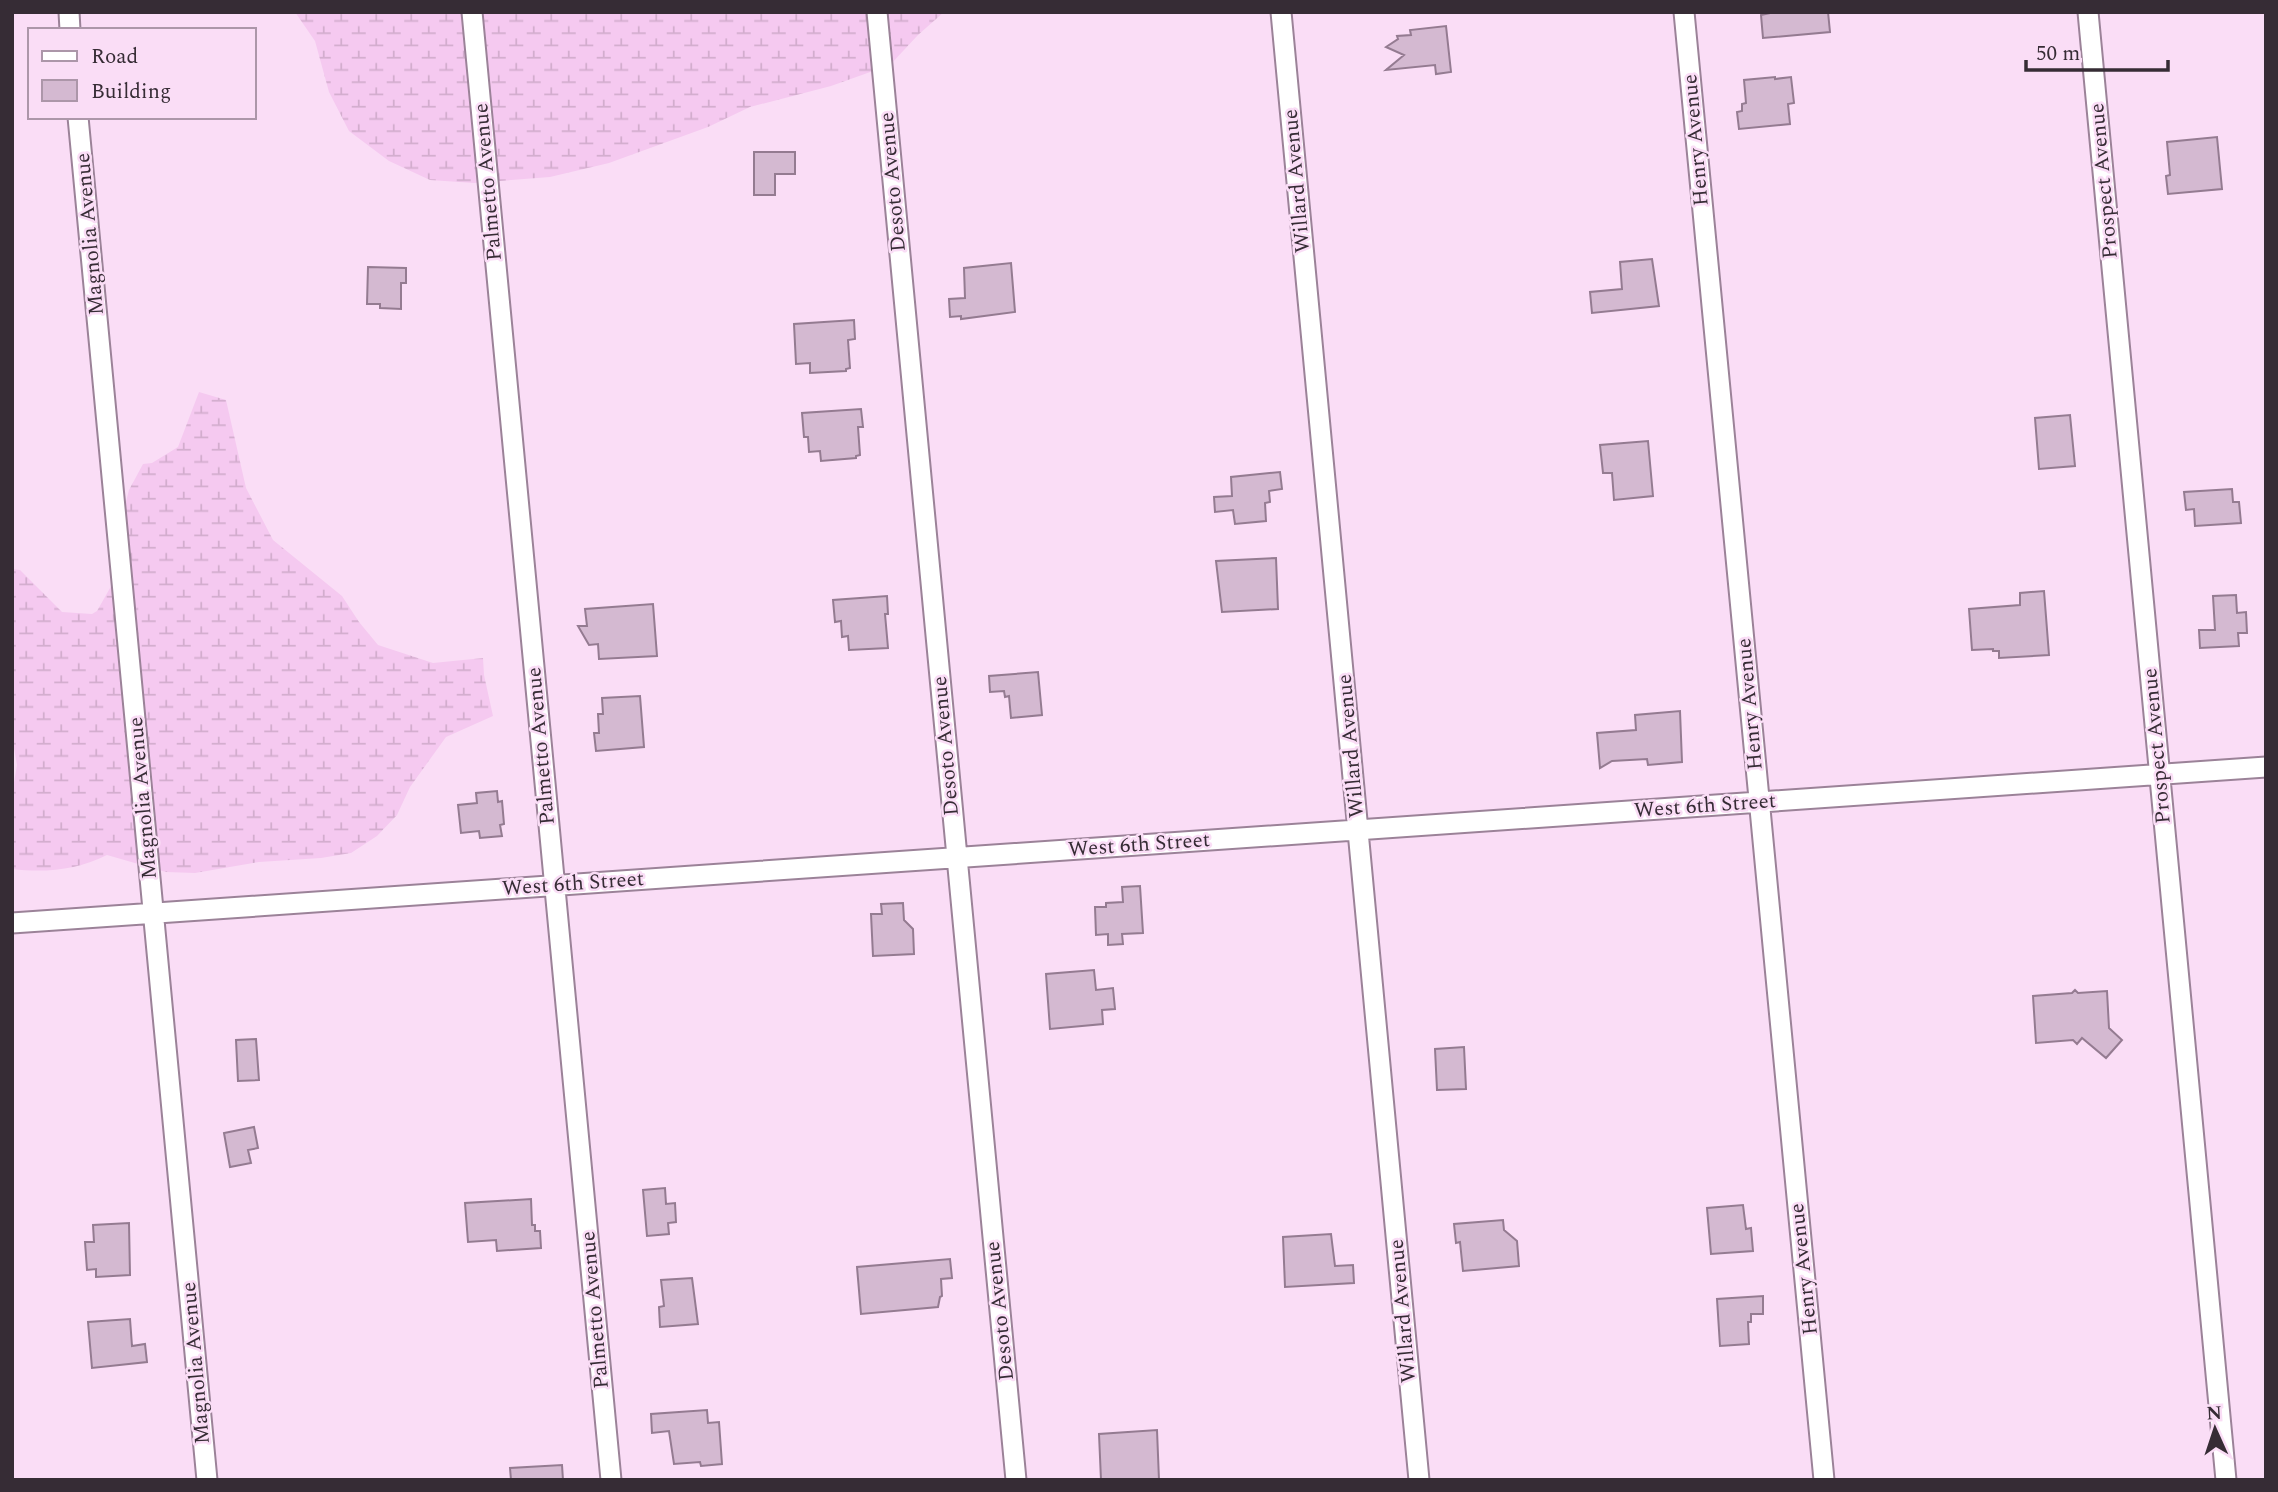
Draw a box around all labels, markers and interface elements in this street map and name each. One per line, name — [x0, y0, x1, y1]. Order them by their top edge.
legend — [28, 28, 256, 119]
scale bar — [2026, 28, 2168, 72]
text: 50 m — [2036, 38, 2080, 70]
text: Road — [91, 41, 138, 73]
street label: Henry Avenue — [1674, 73, 1718, 207]
text: Building — [91, 76, 171, 108]
street label: Palmetto Avenue — [465, 102, 511, 262]
street label: Prospect Avenue — [2081, 102, 2127, 260]
street label: Willard Avenue — [1275, 108, 1319, 254]
street label: Desoto Avenue — [871, 111, 915, 253]
street label: Magnolia Avenue — [67, 152, 113, 316]
street label: Henry Avenue — [1728, 637, 1772, 771]
street label: Palmetto Avenue — [518, 666, 564, 826]
street label: Prospect Avenue — [2134, 667, 2180, 825]
street label: Willard Avenue — [1329, 673, 1373, 819]
street label: Desoto Avenue — [924, 675, 968, 817]
street label: Magnolia Avenue — [120, 716, 166, 880]
street label: West 6th Street — [1633, 785, 1777, 827]
street label: West 6th Street — [1067, 824, 1211, 866]
street label: West 6th Street — [501, 863, 645, 905]
street label: Henry Avenue — [1781, 1201, 1827, 1337]
street label: Palmetto Avenue — [572, 1230, 618, 1390]
street label: Willard Avenue — [1381, 1238, 1425, 1384]
street label: Desoto Avenue — [977, 1240, 1023, 1382]
street label: Magnolia Avenue — [173, 1281, 219, 1445]
north arrow — [2180, 1394, 2250, 1464]
text: N — [2206, 1399, 2223, 1428]

